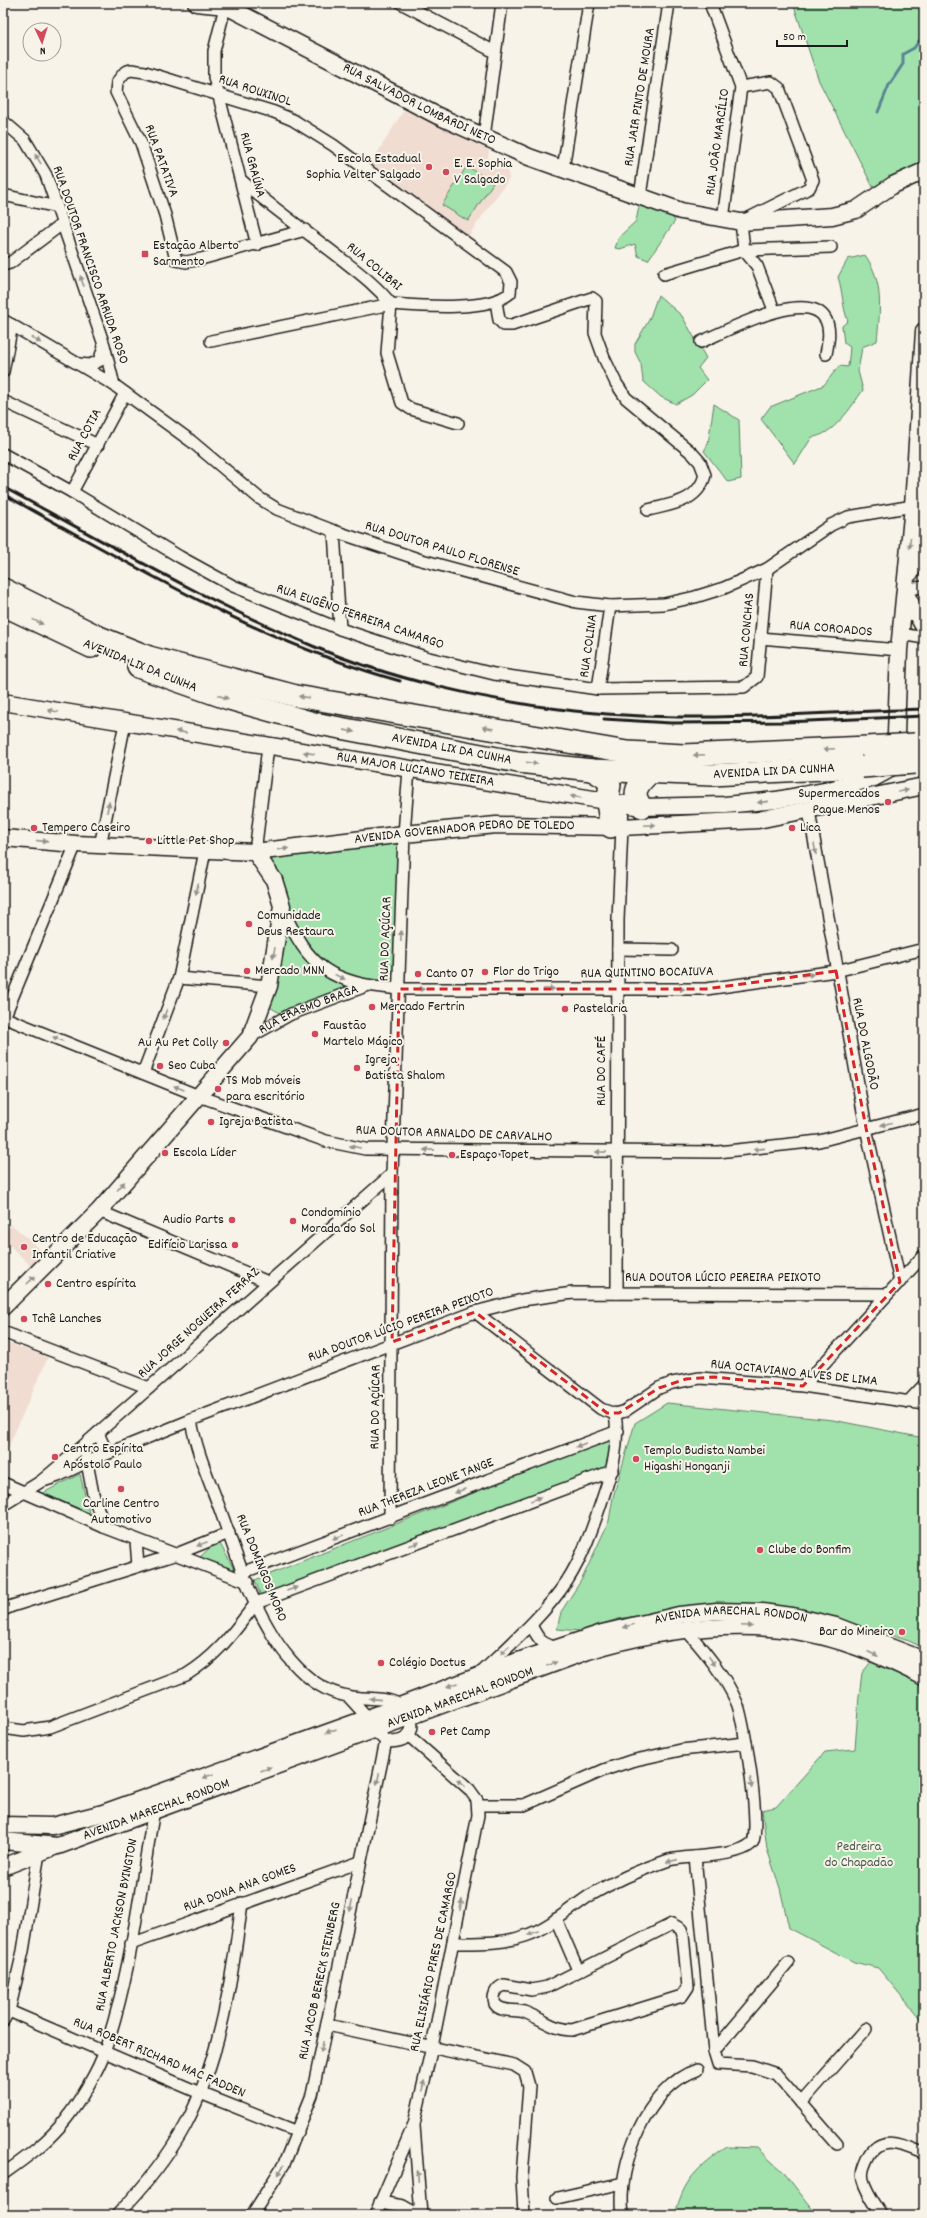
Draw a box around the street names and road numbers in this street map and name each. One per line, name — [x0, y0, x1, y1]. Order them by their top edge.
street label: RUA JAIR PINTO DE MOURA — [619, 26, 661, 168]
street label: RUA SALVADOR LOMBARDI NETO — [339, 58, 499, 151]
street label: RUA ROUXINOL — [216, 70, 294, 112]
street label: RUA JOÃO MARCÍLIO — [701, 87, 735, 197]
street label: RUA PATATIVA — [139, 122, 184, 200]
street label: RUA GRAÚNA — [234, 130, 270, 200]
street label: RUA DOUTOR FRANCISCO ARRUDA ROSO — [47, 163, 133, 367]
street label: RUA COLIBRI — [342, 238, 407, 297]
street label: RUA COTIA — [63, 405, 107, 465]
street label: RUA DOUTOR PAULO FLORENSE — [362, 516, 522, 582]
street label: RUA EUGÊNO FERREIRA CAMARGO — [274, 579, 446, 655]
street label: RUA CONCHAS — [734, 592, 760, 668]
street label: RUA COLINA — [575, 613, 603, 679]
street label: RUA COROADOS — [789, 615, 873, 643]
street label: AVENIDA LIX DA CUNHA — [80, 634, 201, 698]
street label: AVENIDA LIX DA CUNHA — [390, 728, 514, 771]
street label: RUA MAJOR LUCIANO TEIXEIRA — [335, 747, 496, 793]
street label: AVENIDA LIX DA CUNHA — [712, 758, 836, 785]
street label: AVENIDA GOVERNADOR PEDRO DE TOLEDO — [353, 815, 575, 850]
street label: RUA DO AÇÚCAR — [375, 896, 397, 982]
street label: RUA QUINTINO BOCAIUVA — [580, 962, 714, 984]
street label: RUA ERASMO BRAGA — [255, 980, 362, 1040]
street label: RUA DO ALGODÃO — [846, 996, 884, 1092]
street label: RUA DO CAFÉ — [592, 1035, 612, 1106]
street label: RUA DOUTOR ARNALDO DE CARVALHO — [355, 1121, 553, 1147]
street label: RUA JORGE NOGUEIRA FERRAZ — [134, 1262, 265, 1383]
street label: RUA DOUTOR LÚCIO PEREIRA PEIXOTO — [625, 1268, 821, 1288]
street label: RUA DOUTOR LÚCIO PEREIRA PEIXOTO — [305, 1282, 497, 1368]
street label: RUA OCTAVIANO ALVES DE LIMA — [709, 1354, 879, 1392]
street label: RUA DO AÇÚCAR — [365, 1364, 387, 1450]
street label: RUA THEREZA LEONE TANGE — [355, 1453, 497, 1523]
street label: RUA DOMINGOS MORO — [230, 1511, 292, 1625]
street label: AVENIDA MARECHAL RONDON — [652, 1601, 809, 1630]
street label: AVENIDA MARECHAL RONDOM — [384, 1662, 537, 1734]
street label: AVENIDA MARECHAL RONDOM — [80, 1774, 233, 1846]
street label: RUA ALBERTO JACKSON BYINGTON — [90, 1837, 144, 2013]
street label: RUA DONA ANA GOMES — [181, 1858, 299, 1918]
street label: RUA ELISIÁRIO PIRES DE CAMARGO — [405, 1870, 463, 2054]
street label: RUA JACOB BERECK STEINBERG — [293, 1900, 347, 2062]
street label: RUA ROBERT RICHARD MAC FADDEN — [70, 2013, 248, 2103]

